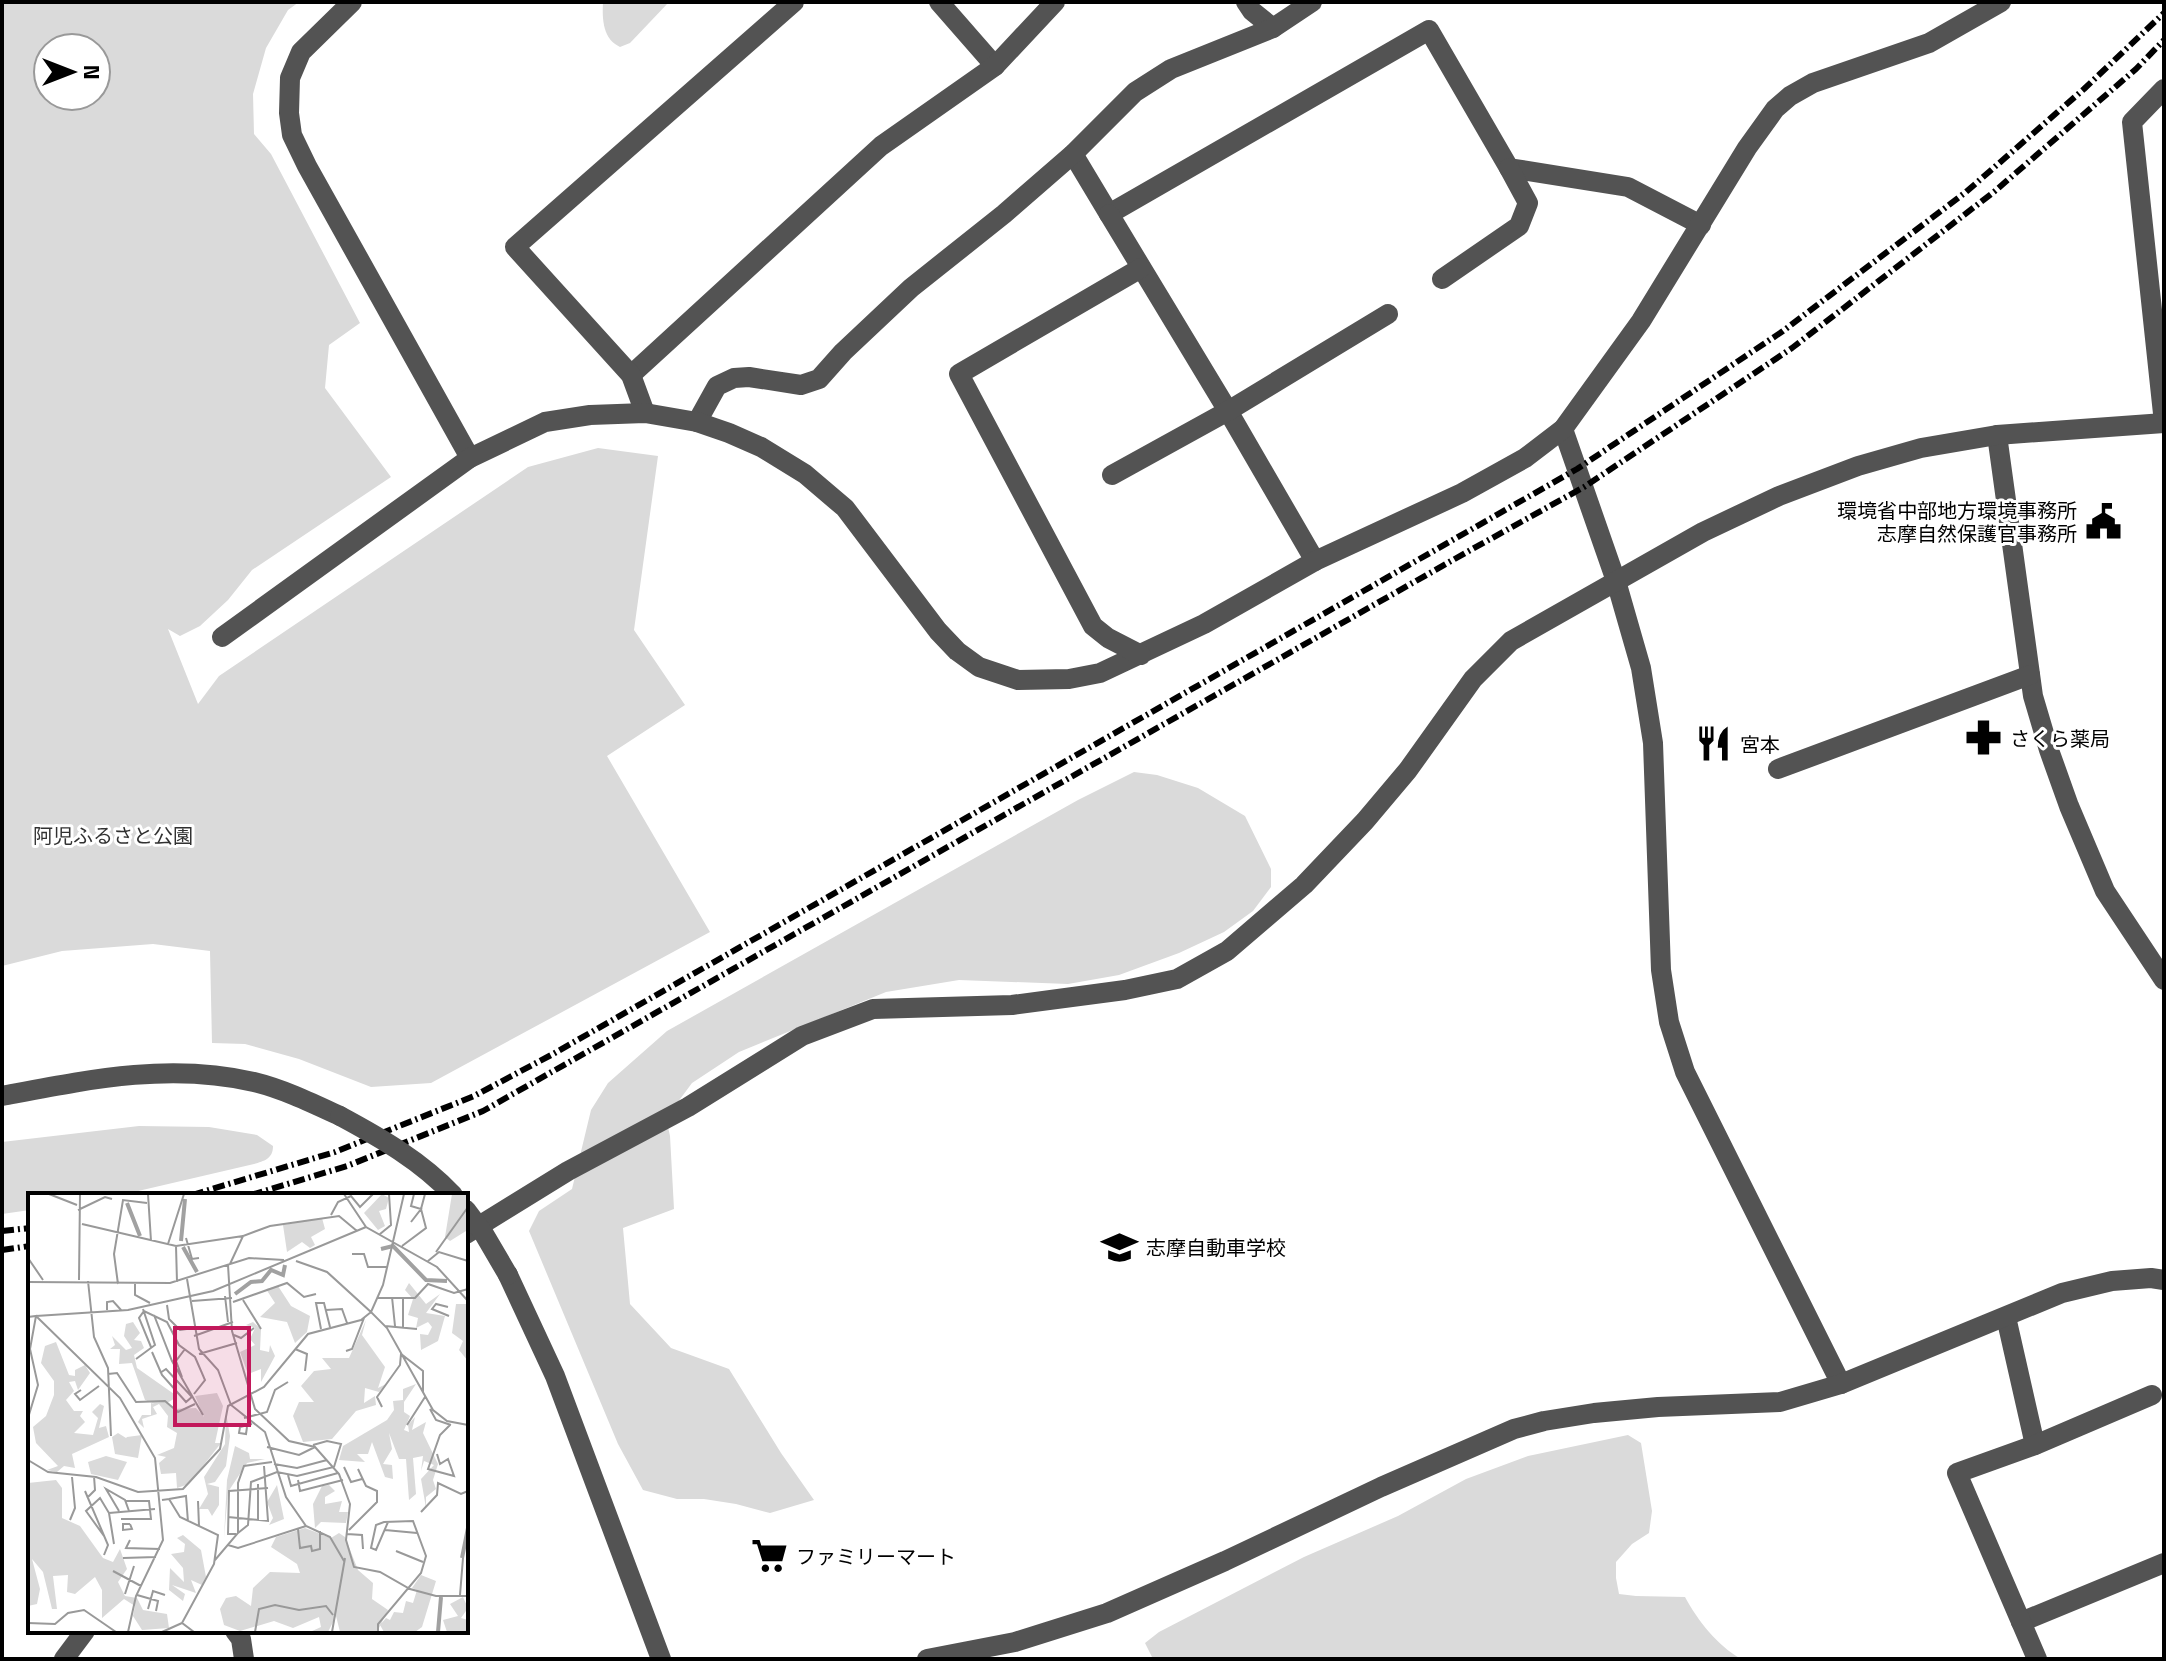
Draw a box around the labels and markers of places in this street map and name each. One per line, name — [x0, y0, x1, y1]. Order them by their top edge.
place label: 環境省中部地方環境事務所 志摩自然保護官事務所 — [1837, 495, 2077, 549]
public building icon: 環境省中部地方環境事務所 志摩自然保護官事務所 — [2084, 503, 2122, 541]
pharmacy icon: さくら薬局 — [1965, 719, 2003, 757]
place label: さくら薬局 — [2010, 723, 2110, 754]
restaurant icon: 宮本 — [1695, 725, 1733, 763]
place label: 宮本 — [1740, 729, 1780, 760]
school or university icon: 志摩自動車学校 — [1101, 1228, 1139, 1266]
place label: 志摩自動車学校 — [1146, 1232, 1286, 1263]
supermarket icon: ファミリーマート — [751, 1537, 789, 1575]
place label: ファミリーマート — [796, 1541, 956, 1572]

